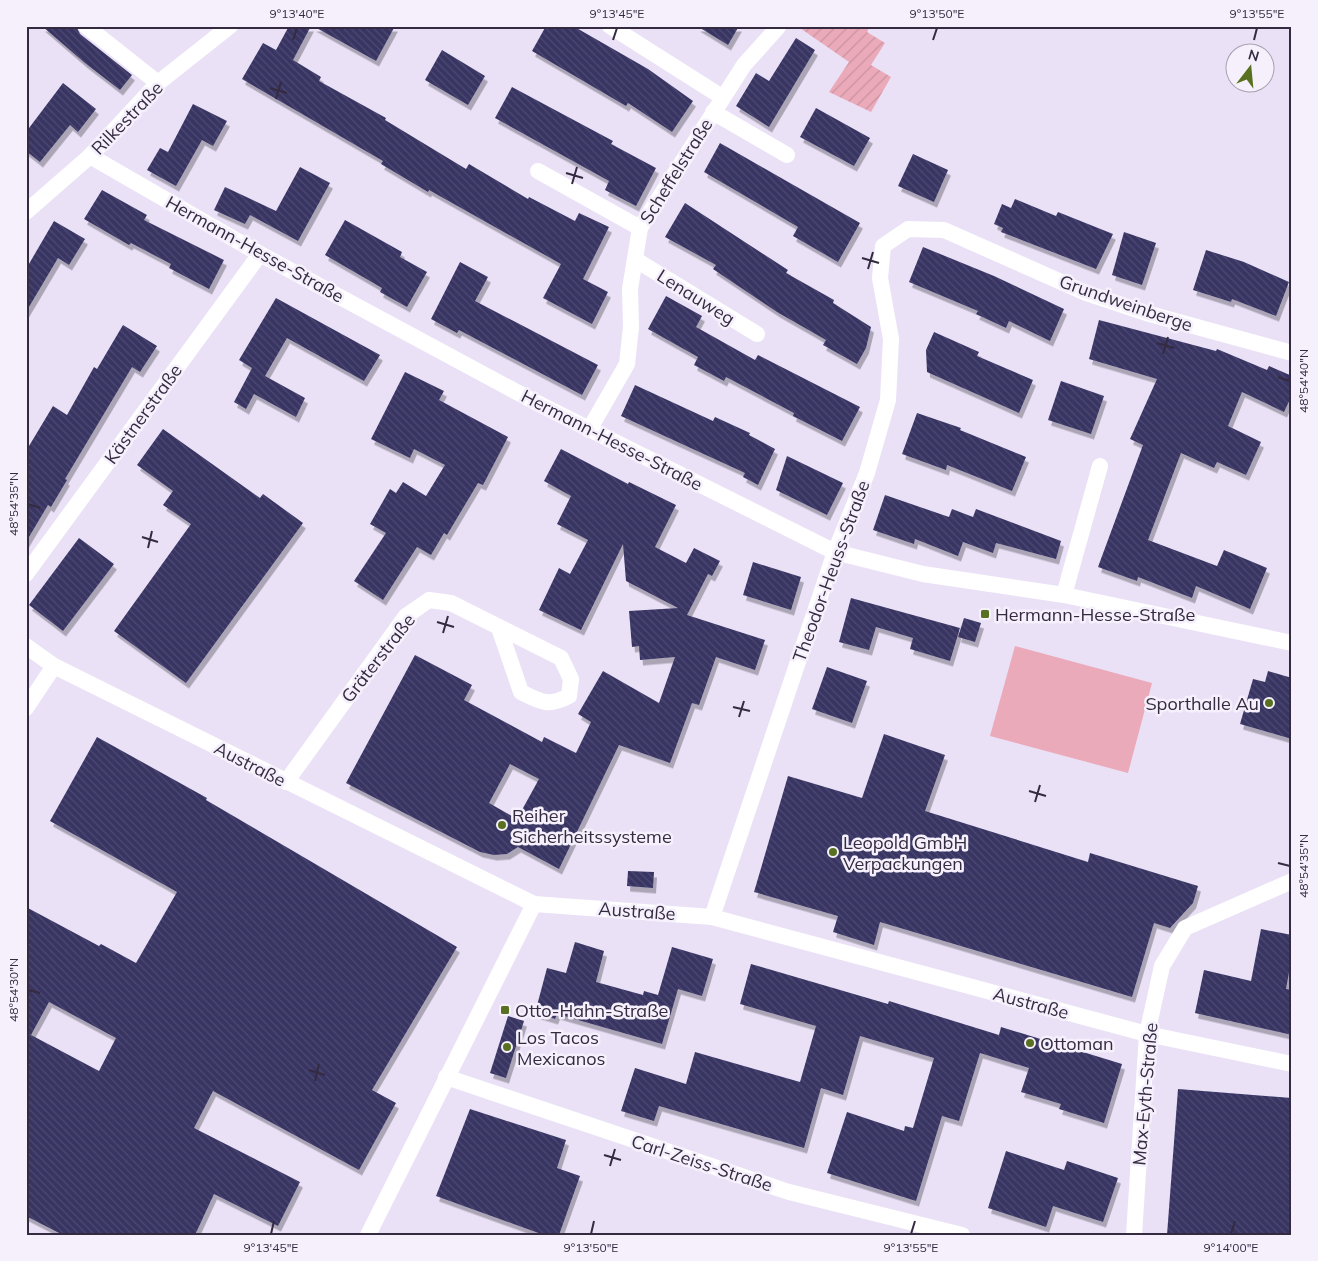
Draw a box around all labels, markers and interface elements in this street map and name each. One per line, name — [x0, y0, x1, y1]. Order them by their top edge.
text: 9°13'40"E — [270, 6, 324, 21]
text: 9°13'45"E — [590, 6, 644, 21]
text: 9°13'50"E — [910, 6, 964, 21]
text: 9°13'55"E — [1230, 6, 1284, 21]
north arrow — [1226, 42, 1276, 92]
text: N — [1246, 45, 1261, 66]
street label: Rilkestraße — [86, 76, 168, 160]
street label: Scheffelstraße — [635, 114, 717, 228]
street label: Hermann-Hesse-Straße — [162, 190, 348, 308]
street label: Lenauweg — [653, 264, 739, 330]
street label: Grundweinberge — [1056, 269, 1196, 337]
text: 48°54'40"N — [1296, 349, 1311, 413]
street label: Kästnerstraße — [99, 360, 187, 468]
street label: Hermann-Hesse-Straße — [518, 384, 706, 496]
text: 48°54'35"N — [6, 472, 21, 536]
street label: Theodor-Heuss-Straße — [787, 477, 875, 665]
place label: Hermann-Hesse-Straße — [995, 603, 1195, 626]
marker: Hermann-Hesse-Straße — [979, 608, 991, 620]
street label: Gräterstraße — [336, 609, 420, 707]
place label: Sporthalle Au — [1145, 692, 1259, 715]
marker: Sporthalle Au — [1263, 697, 1275, 709]
street label: Austraße — [210, 736, 290, 792]
place label: Reiher Sicherheitssysteme — [512, 804, 672, 848]
marker: Reiher Sicherheitssysteme — [496, 819, 508, 831]
place label: Leopold GmbH Verpackungen — [843, 831, 967, 875]
text: 48°54'35"N — [1296, 834, 1311, 898]
marker: Leopold GmbH Verpackungen — [827, 846, 839, 858]
street label: Austraße — [598, 897, 676, 925]
text: 48°54'30"N — [6, 958, 21, 1022]
street label: Austraße — [991, 982, 1071, 1024]
place label: Otto-Hahn-Straße — [515, 999, 668, 1022]
marker: Otto-Hahn-Straße — [499, 1004, 511, 1016]
street label: Max-Eyth-Straße — [1127, 1022, 1163, 1166]
place label: Los Tacos Mexicanos — [517, 1026, 606, 1070]
place label: Ottoman — [1040, 1032, 1114, 1055]
marker: Ottoman — [1024, 1037, 1036, 1049]
marker: Los Tacos Mexicanos — [501, 1041, 513, 1053]
street label: Carl-Zeiss-Straße — [629, 1129, 775, 1197]
text: 9°13'45"E — [244, 1240, 298, 1255]
text: 9°13'50"E — [564, 1240, 618, 1255]
text: 9°13'55"E — [884, 1240, 938, 1255]
text: 9°14'00"E — [1204, 1240, 1258, 1255]

